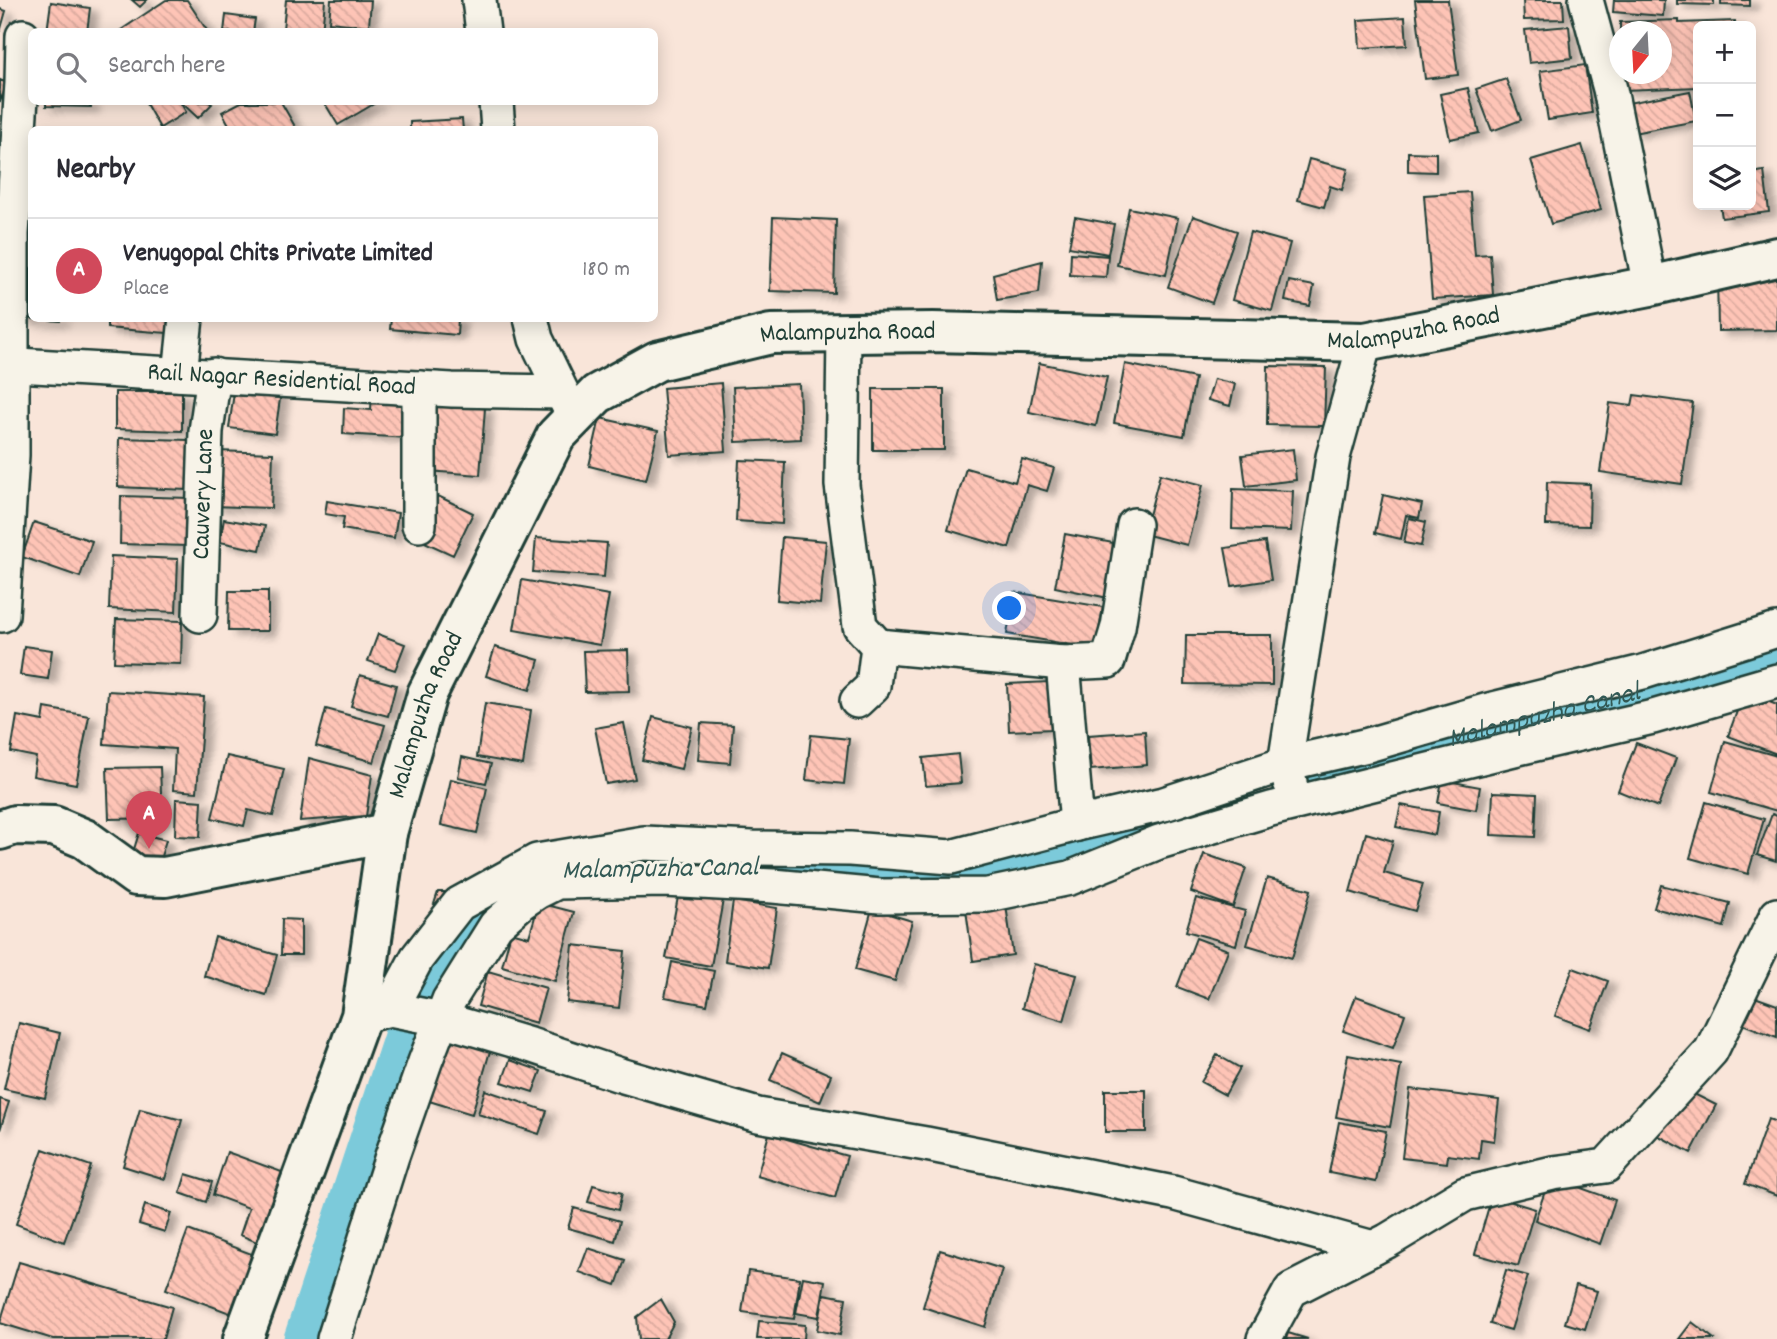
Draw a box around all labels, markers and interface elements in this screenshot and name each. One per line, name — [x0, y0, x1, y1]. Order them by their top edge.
north arrow — [1609, 21, 1672, 84]
map controls — [1693, 21, 1756, 210]
button: + — [1693, 21, 1756, 84]
search box — [28, 28, 658, 105]
icon: search — [52, 48, 90, 86]
text: Search here — [108, 48, 226, 85]
button: − — [1693, 84, 1756, 147]
button: layers — [1693, 147, 1756, 210]
text: Nearby — [56, 150, 134, 193]
text: Venugopal Chits Private Limited — [123, 236, 433, 273]
text: A — [73, 254, 85, 287]
text: 180 m — [582, 254, 630, 287]
text: Place — [123, 273, 169, 306]
street label: Malampuzha Road — [1327, 297, 1504, 361]
street label: Malampuzha Road — [756, 313, 936, 355]
street label: Rail Nagar Residential Road — [146, 354, 417, 406]
street label: Cauvery Lane — [183, 428, 225, 560]
your location — [992, 591, 1026, 625]
street label: Malampuzha Road — [379, 625, 474, 803]
water label: Malampuzha Canal — [1444, 674, 1647, 761]
pin: A — [126, 791, 172, 849]
water label: Malampuzha Canal — [562, 849, 761, 893]

